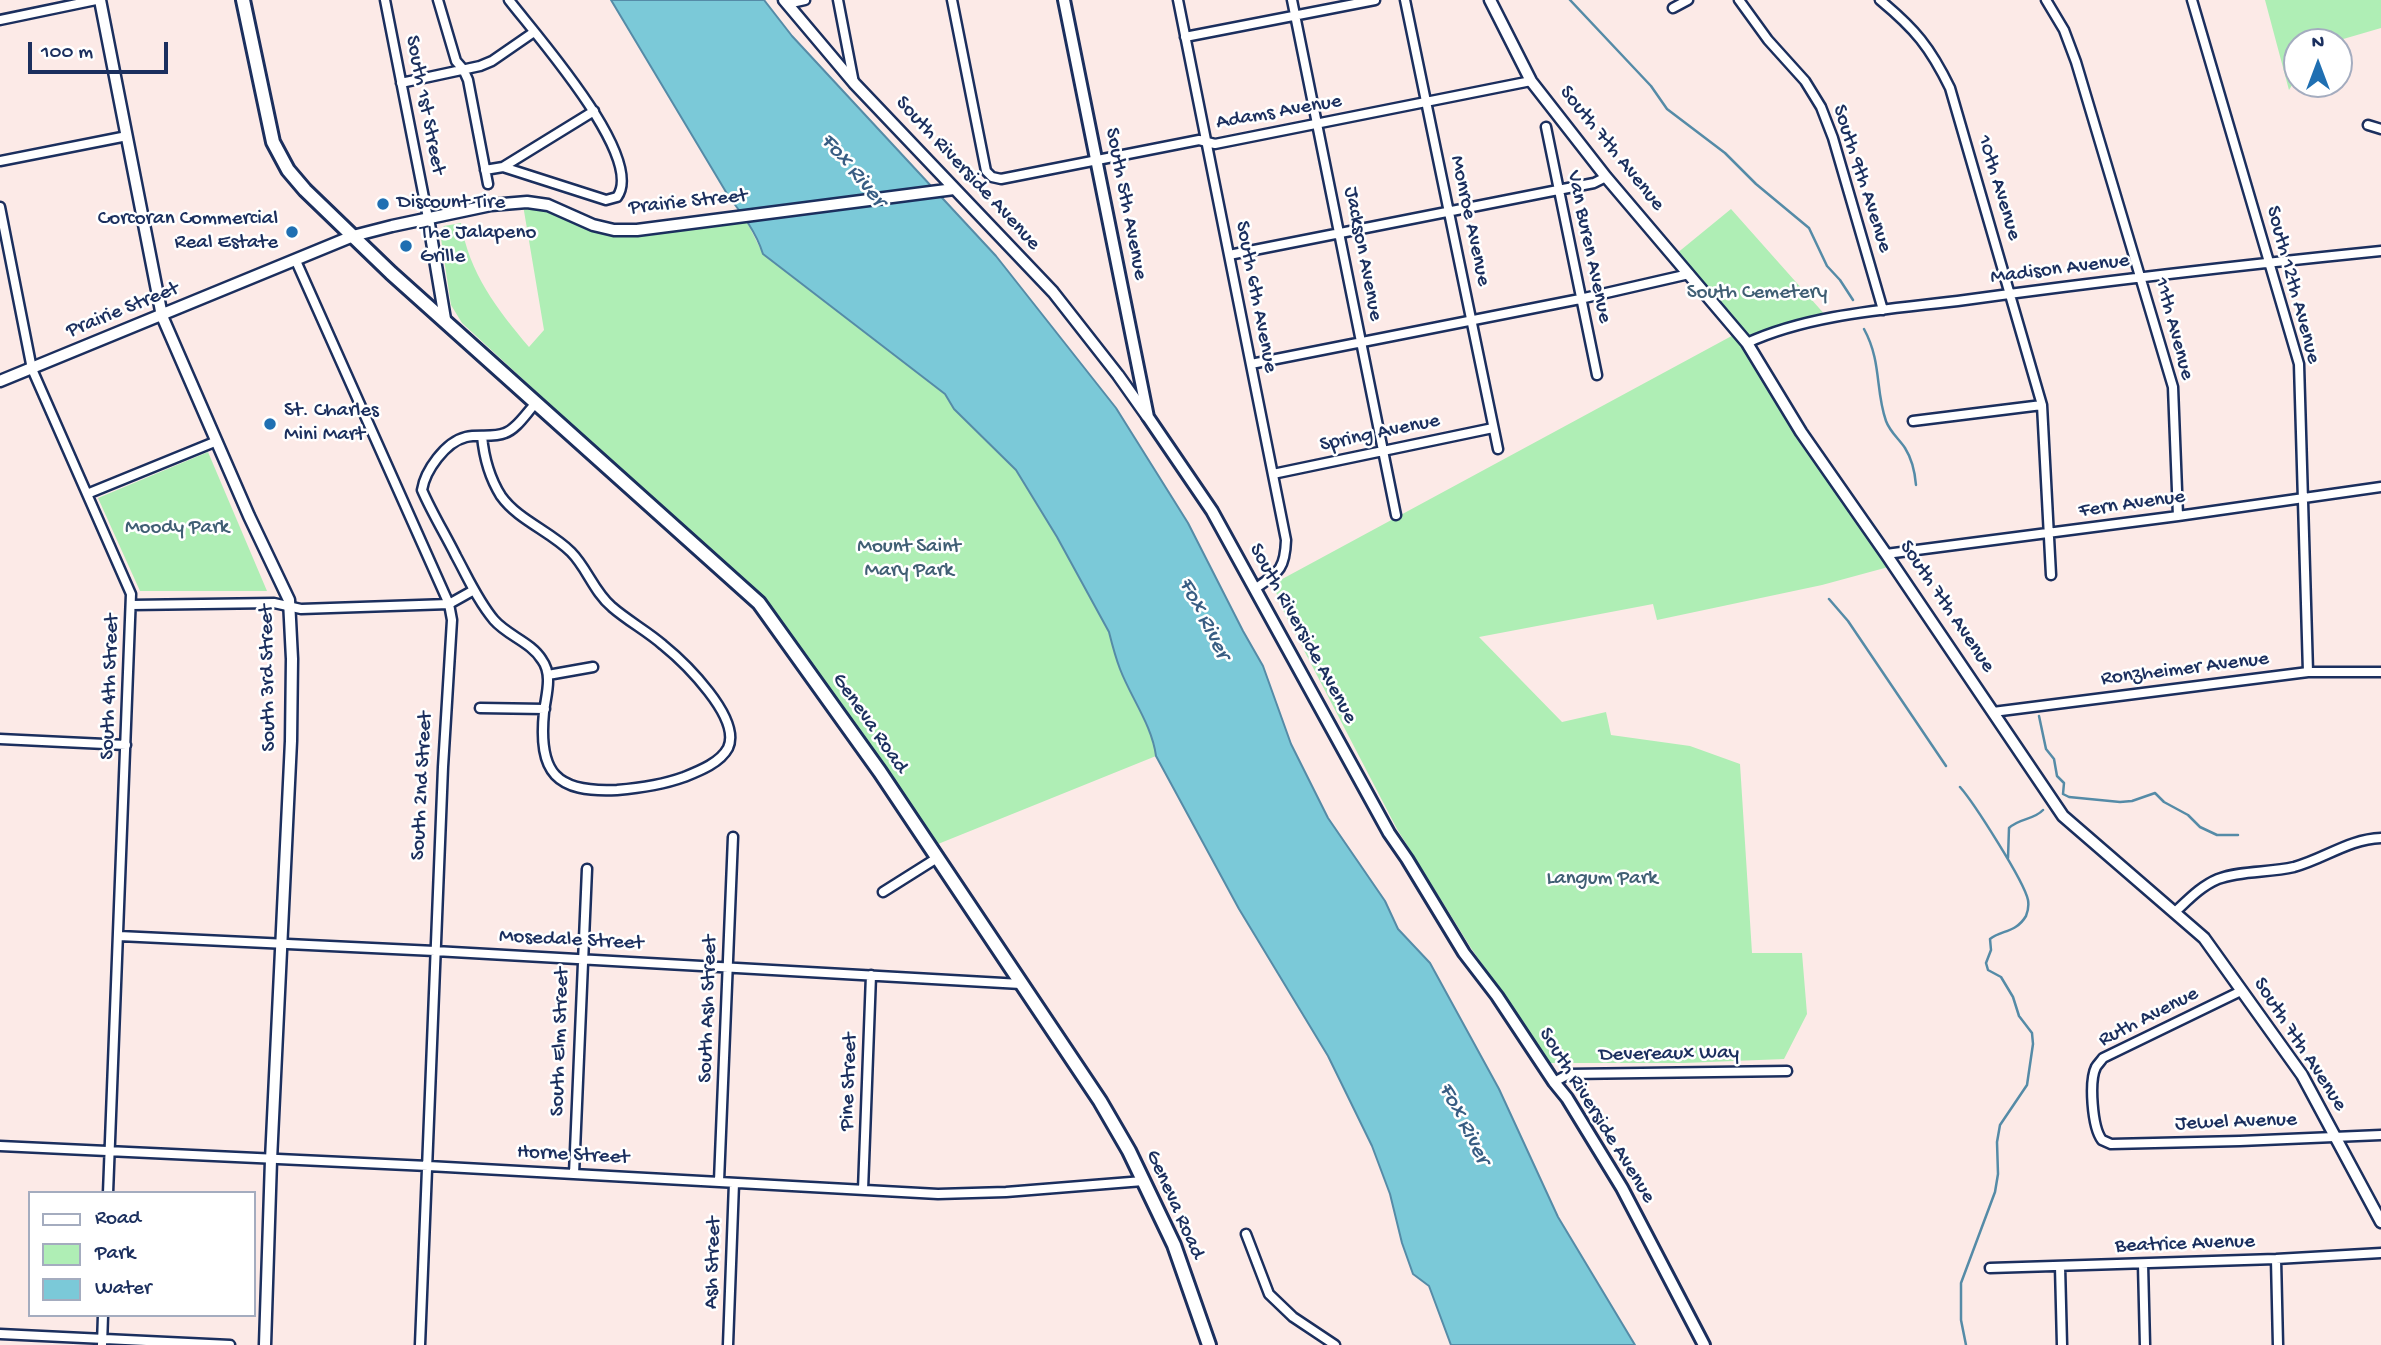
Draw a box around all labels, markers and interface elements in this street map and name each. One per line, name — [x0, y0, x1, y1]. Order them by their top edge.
scale bar — [32, 28, 172, 72]
north arrow — [2283, 28, 2353, 98]
text: N — [2312, 32, 2324, 55]
street label: South 1st Street — [398, 33, 450, 177]
text: 100 m — [41, 41, 93, 66]
street label: South 7th Avenue — [1553, 81, 1669, 217]
street label: Adams Avenue — [1214, 90, 1344, 136]
street label: South Riverside Avenue — [889, 92, 1045, 256]
street label: South 9th Avenue — [1825, 102, 1897, 256]
street label: South 5th Avenue — [1098, 126, 1152, 282]
water label: Fox River — [813, 128, 891, 214]
street label: 10th Avenue — [1970, 132, 2026, 244]
street label: Monroe Avenue — [1443, 153, 1495, 289]
street label: Van Buren Avenue — [1560, 168, 1616, 326]
street label: Prairie Street — [627, 184, 749, 222]
street label: Jackson Avenue — [1337, 185, 1387, 323]
place label: Discount Tire — [397, 191, 505, 217]
marker: Discount Tire — [375, 196, 391, 212]
street label: South 12th Avenue — [2259, 203, 2325, 367]
place label: Corcoran Commercial Real Estate — [98, 207, 278, 257]
street label: South 6th Avenue — [1228, 219, 1282, 375]
place label: The Jalapeno Grille — [420, 221, 536, 271]
marker: Corcoran Commercial Real Estate — [284, 224, 300, 240]
marker: The Jalapeno Grille — [398, 238, 414, 254]
street label: Madison Avenue — [1989, 249, 2131, 291]
street label: 11th Avenue — [2147, 275, 2199, 383]
street label: Prairie Street — [63, 277, 183, 345]
park label: South Cemetery — [1687, 281, 1827, 307]
place label: St. Charles Mini Mart — [284, 399, 379, 449]
street label: Spring Avenue — [1318, 409, 1442, 459]
marker: St. Charles Mini Mart — [262, 416, 278, 432]
street label: Fern Avenue — [2077, 485, 2187, 525]
park label: Moody Park — [125, 516, 229, 542]
park label: Mount Saint Mary Park — [857, 535, 961, 585]
street label: South 7th Avenue — [1892, 536, 2000, 678]
street label: South Riverside Avenue — [1242, 540, 1362, 728]
water label: Fox River — [1171, 573, 1235, 665]
street label: South 3rd Street — [255, 604, 283, 752]
street label: South 4th Street — [96, 614, 126, 760]
street label: Ronzheimer Avenue — [2100, 647, 2270, 693]
street label: Geneva Road — [825, 669, 913, 779]
street label: South 2nd Street — [407, 711, 439, 861]
park label: Langum Park — [1546, 867, 1658, 893]
street label: Mosedale Street — [498, 925, 644, 957]
street label: South Ash Street — [694, 935, 724, 1083]
street label: South Elm Street — [546, 967, 576, 1117]
street label: South 7th Avenue — [2246, 973, 2352, 1117]
street label: Ruth Avenue — [2095, 982, 2203, 1054]
street label: South Riverside Avenue — [1532, 1024, 1660, 1208]
street label: Pine Street — [836, 1033, 864, 1131]
street label: Devereaux Way — [1599, 1041, 1739, 1069]
water label: Fox River — [1431, 1078, 1495, 1170]
street label: Jewel Avenue — [2175, 1108, 2297, 1138]
street label: Horne Street — [516, 1140, 630, 1172]
street label: Geneva Road — [1139, 1147, 1209, 1263]
legend — [28, 1191, 256, 1317]
text: Road — [95, 1207, 141, 1232]
street label: Ash Street — [700, 1216, 728, 1310]
street label: Beatrice Avenue — [2115, 1230, 2255, 1260]
text: Park — [95, 1242, 135, 1267]
text: Water — [95, 1277, 151, 1302]

